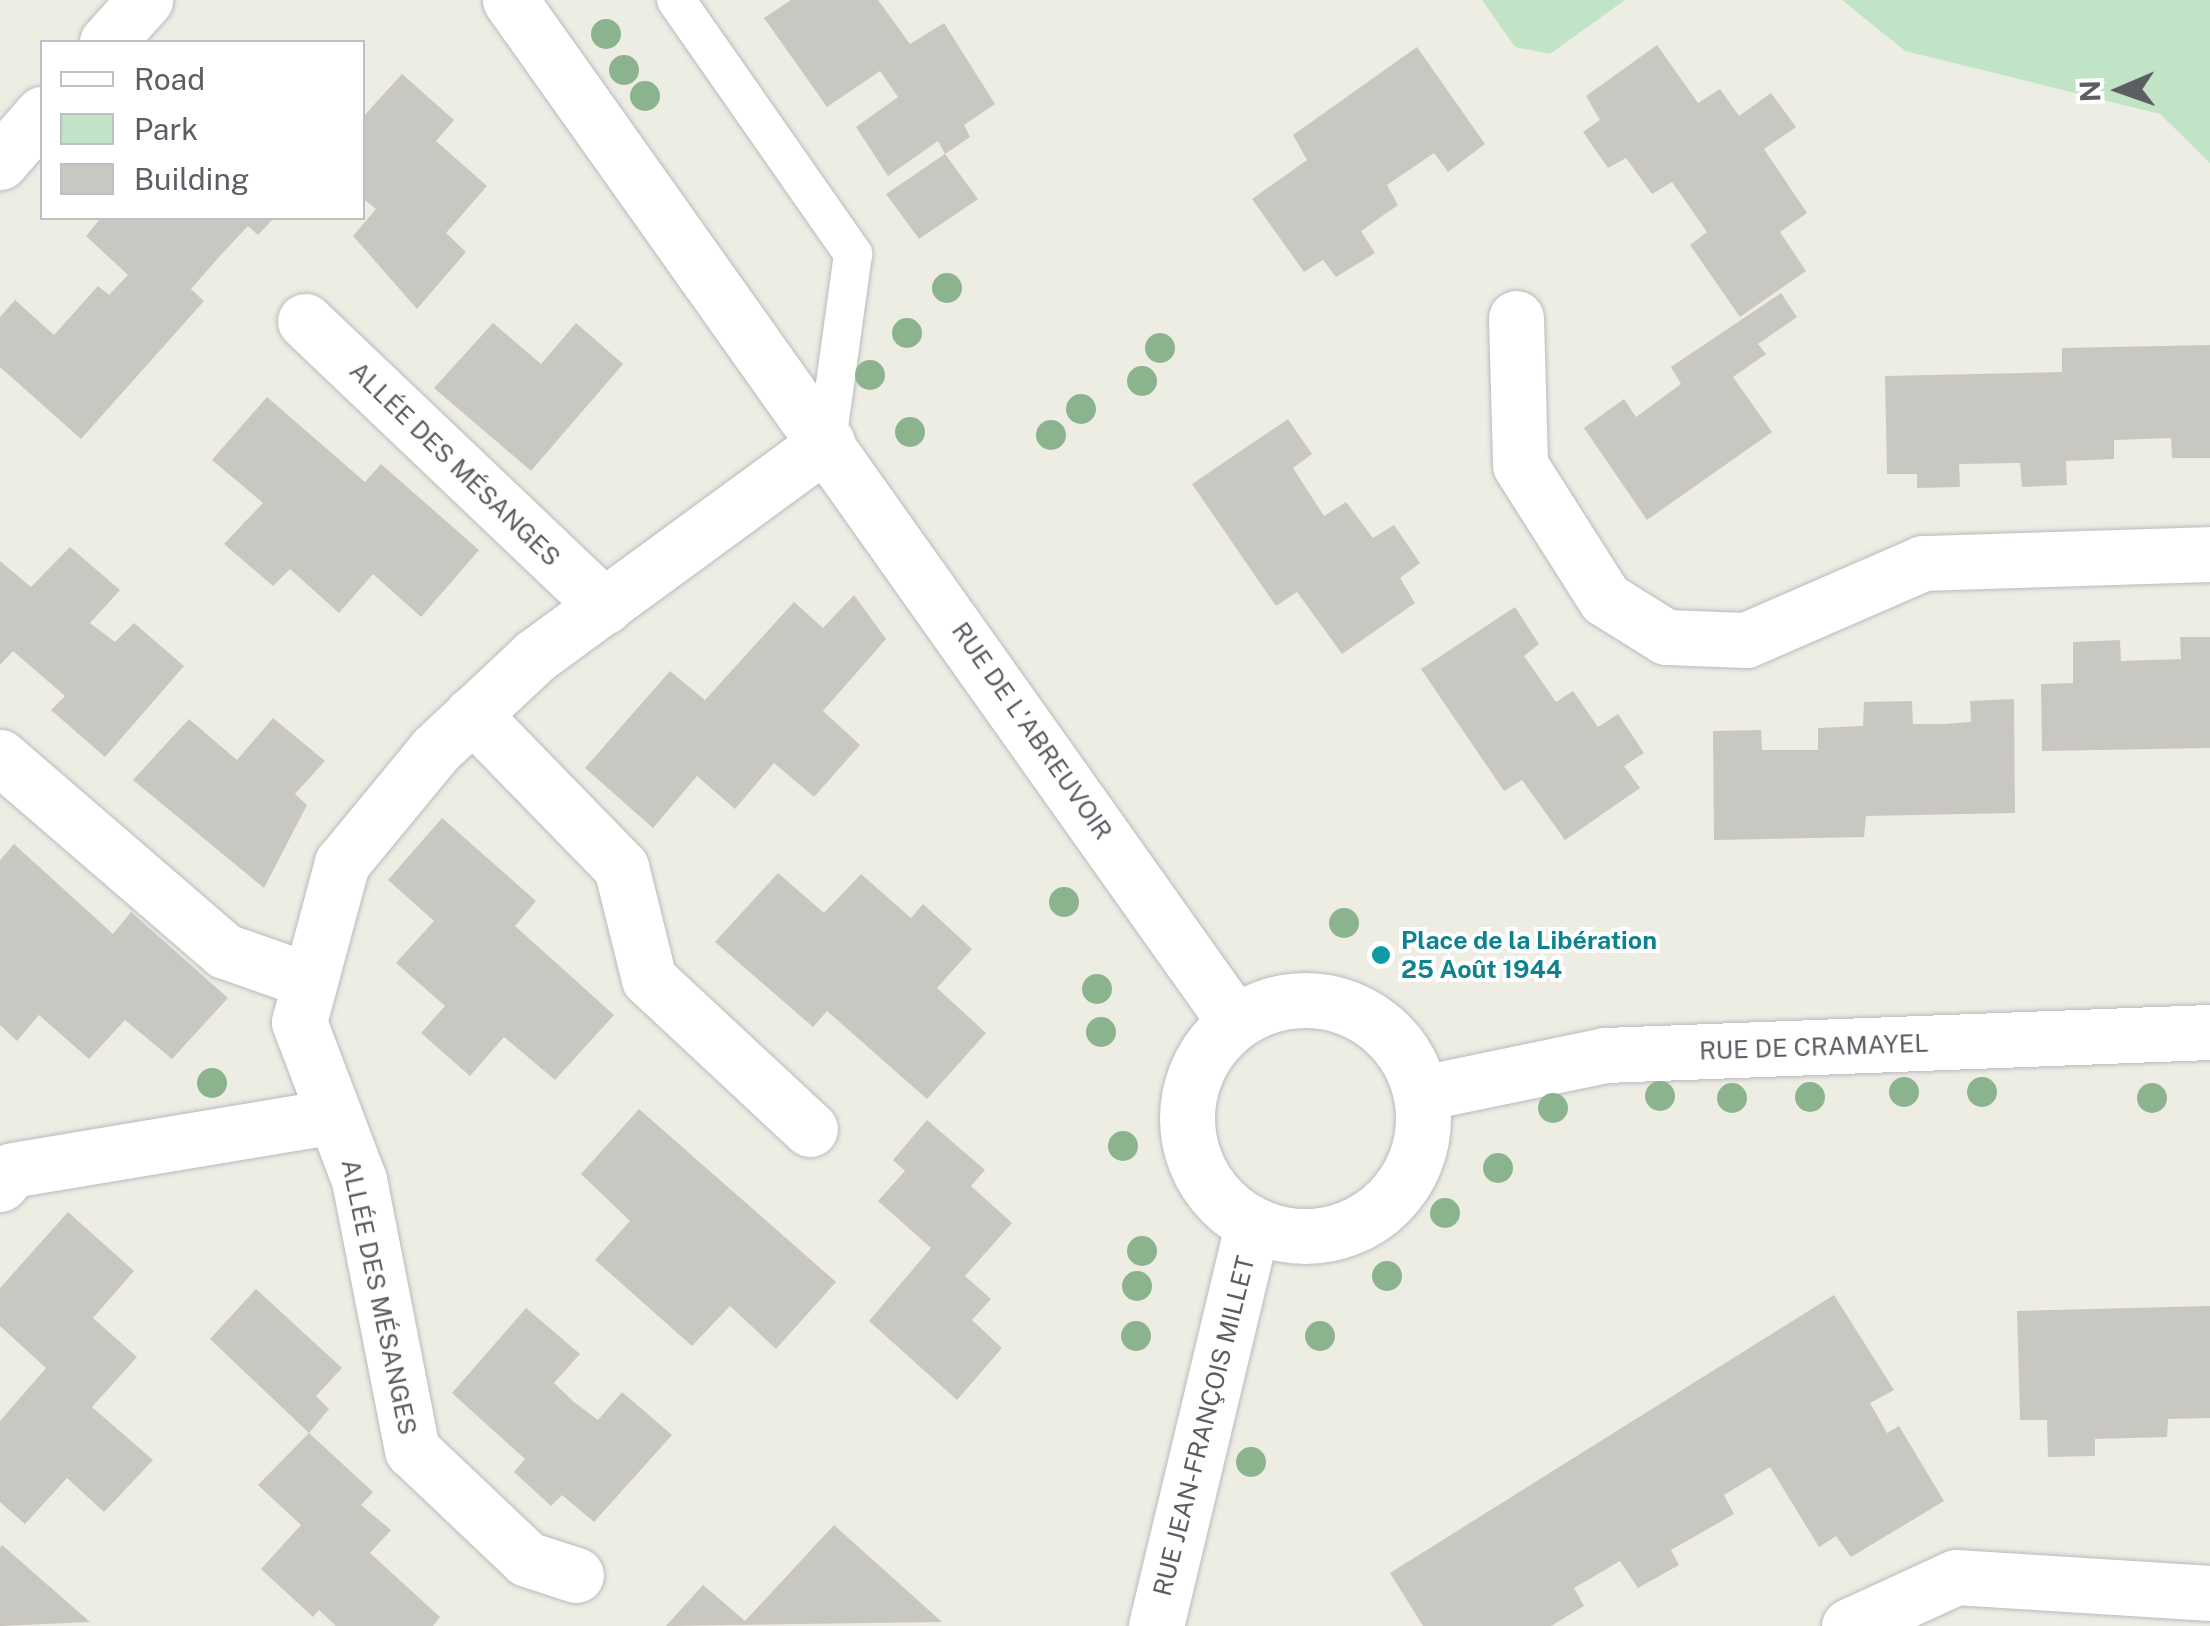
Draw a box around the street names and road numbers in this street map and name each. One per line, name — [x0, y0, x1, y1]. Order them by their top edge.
street label: ALLÉE DES MÉSANGES — [344, 356, 566, 572]
street label: RUE DE L'ABREUVOIR — [946, 617, 1118, 845]
street label: RUE DE CRAMAYEL — [1699, 1028, 1929, 1066]
street label: ALLÉE DES MÉSANGES — [335, 1156, 423, 1438]
street label: RUE JEAN-FRANÇOIS MILLET — [1147, 1253, 1261, 1599]

